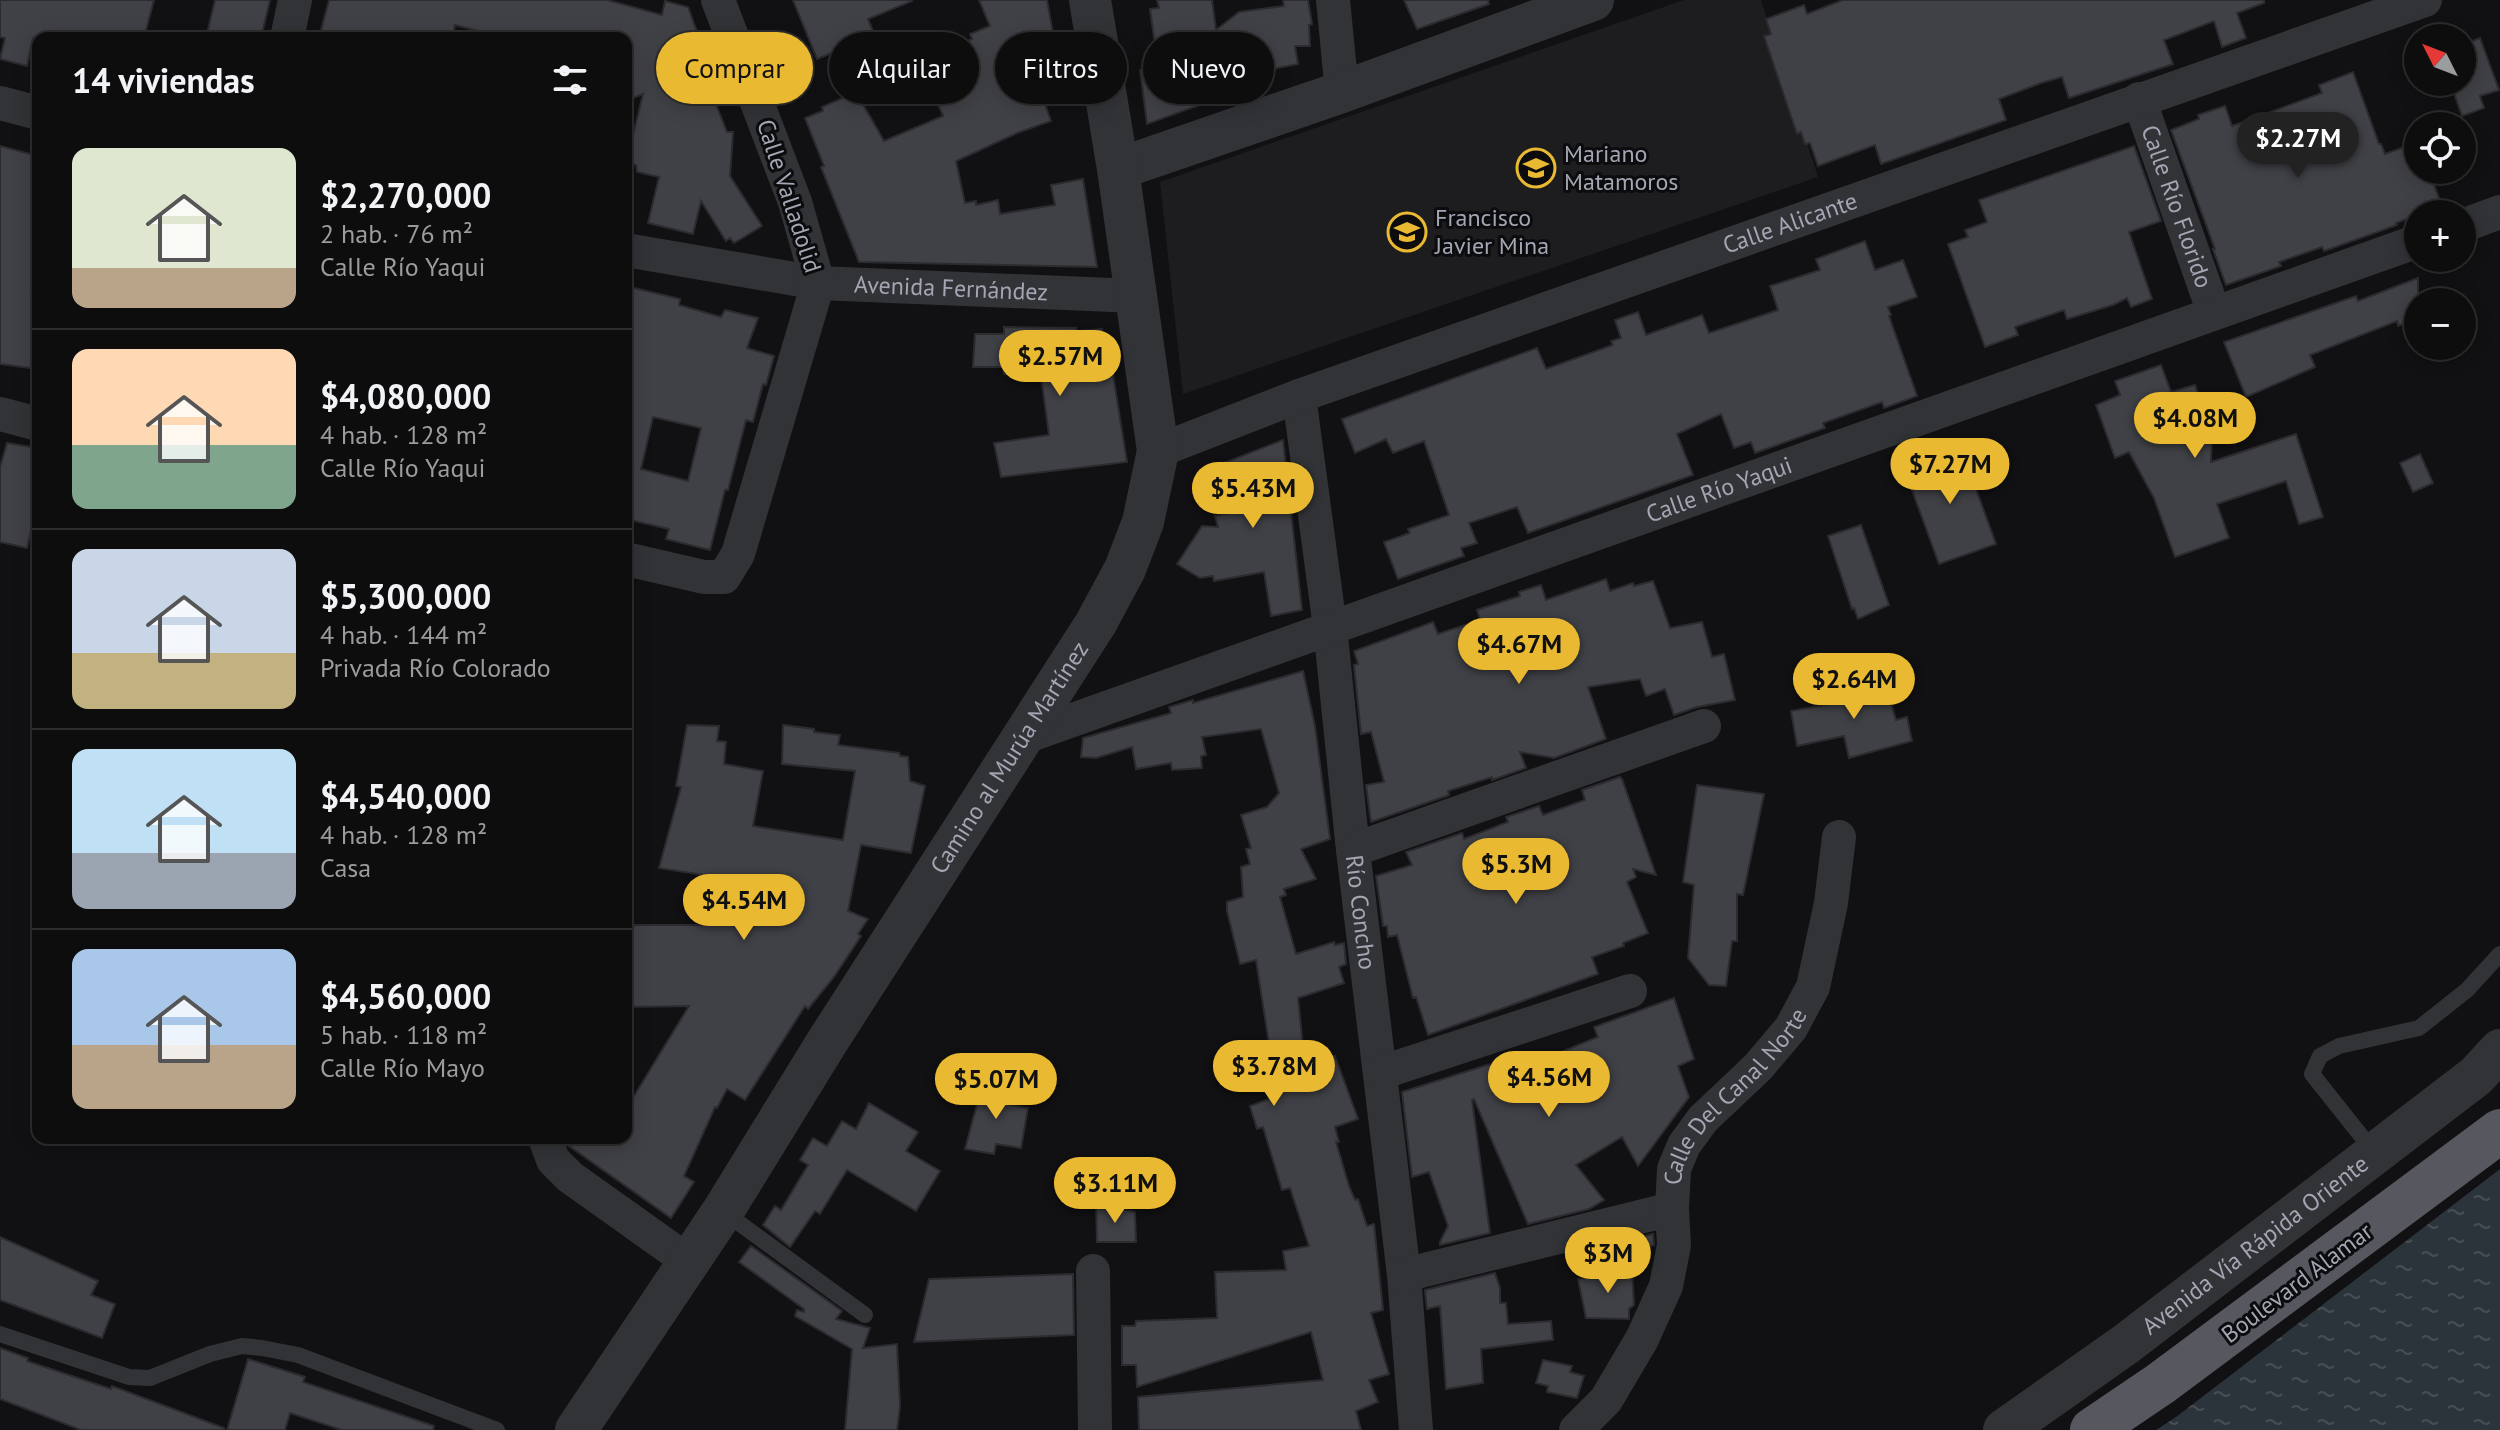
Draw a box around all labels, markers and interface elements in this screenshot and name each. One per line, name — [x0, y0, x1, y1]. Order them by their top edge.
north arrow — [2404, 24, 2476, 96]
map controls — [2404, 24, 2476, 360]
chip: Comprar — [656, 32, 813, 104]
chip: Alquilar — [829, 32, 979, 104]
chip: Filtros — [995, 32, 1127, 104]
chip: Nuevo — [1143, 32, 1274, 104]
text: 14 viviendas — [72, 58, 255, 102]
icon: filters — [548, 58, 592, 102]
pin: $2.27M — [2233, 112, 2363, 180]
button: locate — [2404, 112, 2476, 184]
street label: Calle Valladolid — [750, 115, 829, 276]
street label: Calle Río Florido — [2134, 121, 2220, 292]
text: $2.27M — [2255, 121, 2341, 154]
place label: Mariano Matamoros — [1564, 138, 1678, 197]
school or university icon: Mariano Matamoros — [1515, 147, 1557, 189]
text: $2,270,000 — [320, 173, 491, 217]
icon: home — [136, 180, 232, 276]
street label: Calle Alicante — [1719, 185, 1861, 261]
button: + — [2404, 200, 2476, 272]
place label: Francisco Javier Mina — [1434, 202, 1549, 261]
school or university icon: Francisco Javier Mina — [1386, 211, 1428, 253]
text: 2 hab. · 76 m² — [320, 217, 473, 250]
text: Calle Río Yaqui — [320, 250, 485, 283]
street label: Avenida Fernández — [853, 268, 1049, 307]
button: − — [2404, 288, 2476, 360]
pin: $2.57M — [995, 330, 1125, 398]
text: $2.57M — [1017, 339, 1103, 372]
text: $4,080,000 — [320, 374, 491, 418]
icon: home — [136, 381, 232, 477]
pin: $4.08M — [2130, 392, 2260, 460]
text: $4.08M — [2152, 401, 2238, 434]
text: 4 hab. · 128 m² — [320, 418, 487, 451]
pin: $7.27M — [1885, 438, 2015, 506]
text: $7.27M — [1908, 447, 1992, 480]
street label: Calle Río Yaqui — [1642, 449, 1796, 530]
text: Calle Río Yaqui — [320, 451, 485, 484]
pin: $5.43M — [1188, 462, 1318, 530]
text: $5.43M — [1210, 471, 1296, 504]
text: $5,300,000 — [320, 574, 491, 618]
icon: home — [136, 581, 232, 677]
text: 4 hab. · 144 m² — [320, 618, 487, 651]
pin: $4.67M — [1454, 618, 1584, 686]
text: $4.67M — [1476, 627, 1562, 660]
street label: Camino al Murúa Martínez — [923, 635, 1095, 880]
text: Privada Río Colorado — [320, 651, 551, 684]
pin: $2.64M — [1789, 653, 1919, 721]
text: $2.64M — [1811, 662, 1897, 695]
text: $4,540,000 — [320, 774, 491, 818]
icon: home — [136, 781, 232, 877]
text: 4 hab. · 128 m² — [320, 818, 487, 851]
pin: $5.3M — [1460, 838, 1572, 906]
text: $5.3M — [1480, 847, 1552, 880]
text: Casa — [320, 851, 371, 884]
street label: Río Concho — [1339, 853, 1383, 971]
pin: $4.54M — [679, 874, 809, 942]
text: $4.54M — [701, 883, 787, 916]
text: $4,560,000 — [320, 974, 491, 1018]
icon: home — [136, 981, 232, 1077]
street label: Calle Del Canal Norte — [1657, 1003, 1814, 1185]
text: 5 hab. · 118 m² — [320, 1018, 487, 1051]
pin: $3.78M — [1209, 1040, 1339, 1108]
text: $3.78M — [1231, 1049, 1317, 1082]
text: Calle Río Mayo — [320, 1051, 485, 1084]
pin: $4.56M — [1484, 1051, 1614, 1119]
pin: $5.07M — [931, 1053, 1061, 1121]
text: $4.56M — [1506, 1060, 1592, 1093]
text: $5.07M — [953, 1062, 1039, 1095]
street label: Avenida Vía Rápida Oriente — [2135, 1148, 2374, 1341]
pin: $3.11M — [1050, 1157, 1180, 1225]
text: $3.11M — [1072, 1166, 1158, 1199]
street label: Boulevard Alamar — [2215, 1216, 2378, 1350]
pin: $3M — [1569, 1227, 1647, 1295]
text: $3M — [1583, 1236, 1633, 1269]

